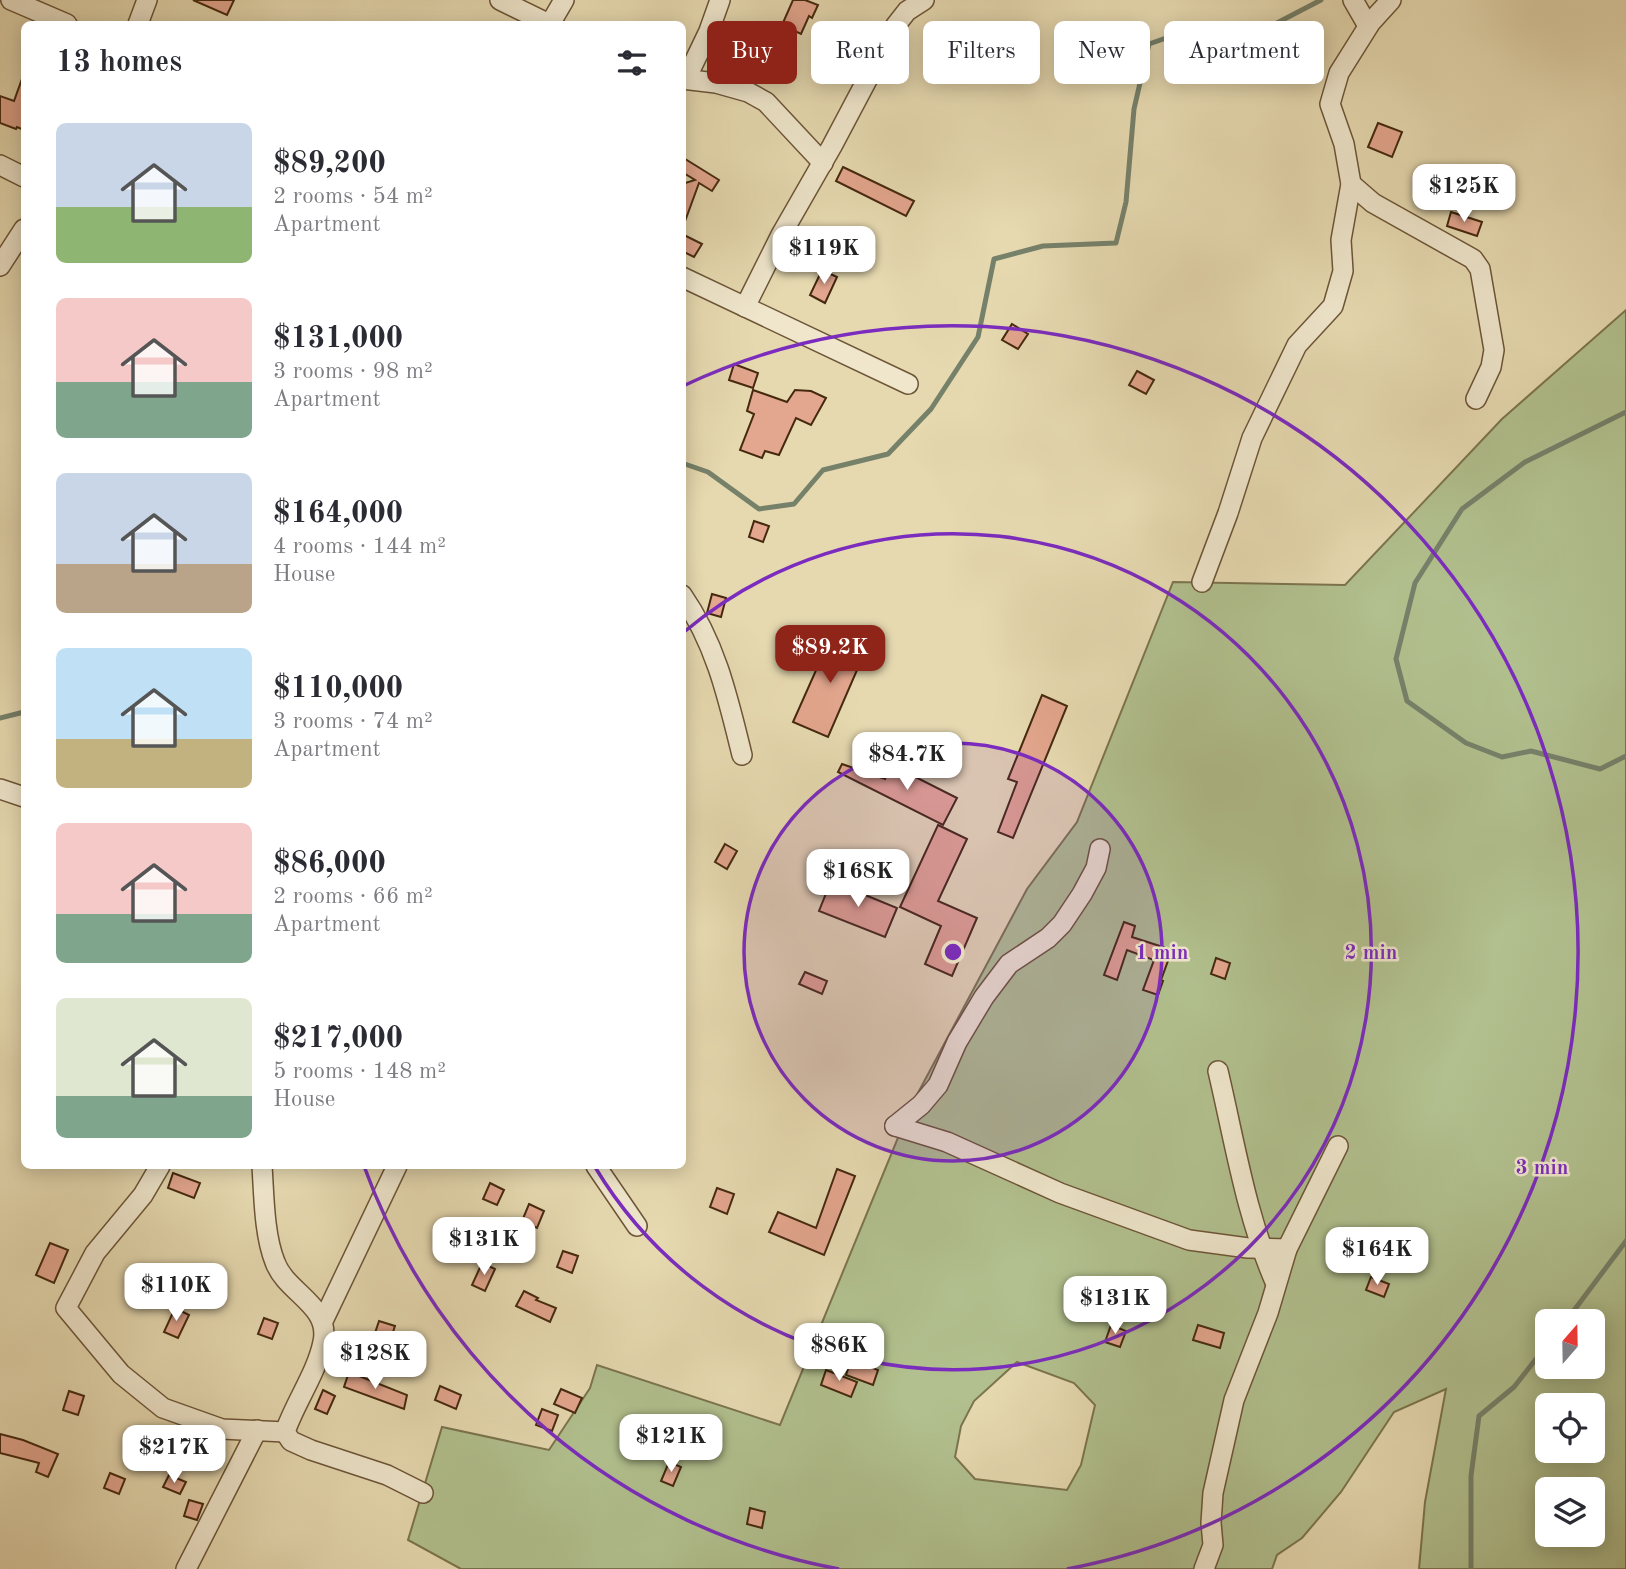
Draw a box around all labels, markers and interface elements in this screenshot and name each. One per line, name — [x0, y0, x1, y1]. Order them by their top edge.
chip: Buy — [707, 21, 797, 84]
chip: Rent — [811, 21, 909, 84]
chip: Filters — [923, 21, 1040, 84]
chip: New — [1054, 21, 1150, 84]
chip: Apartment — [1164, 21, 1324, 84]
icon: filters — [613, 44, 651, 82]
text: 13 homes — [56, 48, 182, 78]
text: $89,200 — [273, 149, 386, 179]
icon: home — [112, 151, 196, 235]
pin: $125K — [1415, 164, 1513, 224]
text: $125K — [1428, 175, 1500, 198]
text: 2 rooms · 54 m² — [273, 185, 433, 208]
text: Apartment — [273, 213, 381, 236]
pin: $119K — [775, 226, 873, 286]
text: $119K — [788, 237, 860, 260]
text: $131,000 — [273, 324, 403, 354]
icon: home — [112, 326, 196, 410]
text: 3 rooms · 98 m² — [273, 360, 433, 383]
text: Apartment — [273, 388, 381, 411]
text: $164,000 — [273, 499, 403, 529]
icon: home — [112, 501, 196, 585]
text: 4 rooms · 144 m² — [273, 535, 446, 558]
text: House — [273, 563, 335, 586]
pin: $89.2K — [773, 626, 887, 685]
text: $89.2K — [791, 636, 869, 659]
text: $110,000 — [273, 674, 403, 704]
icon: home — [112, 676, 196, 760]
text: 3 rooms · 74 m² — [273, 710, 433, 733]
pin: $84.7K — [850, 732, 964, 792]
text: Apartment — [273, 738, 381, 761]
text: $84.7K — [868, 743, 946, 766]
text: $86,000 — [273, 849, 386, 879]
pin: $168K — [809, 850, 907, 909]
icon: home — [112, 851, 196, 935]
text: $168K — [822, 860, 894, 883]
text: 2 rooms · 66 m² — [273, 885, 433, 908]
text: Apartment — [273, 913, 381, 936]
centre of rings — [941, 940, 965, 964]
text: 1 min — [1136, 943, 1188, 964]
text: 2 min — [1345, 943, 1397, 964]
text: $217,000 — [273, 1024, 403, 1054]
icon: home — [112, 1026, 196, 1110]
text: 5 rooms · 148 m² — [273, 1060, 446, 1083]
text: House — [273, 1088, 335, 1111]
text: 3 min — [1516, 1158, 1568, 1179]
pin: $131K — [435, 1218, 533, 1277]
text: $131K — [448, 1228, 520, 1251]
pin: $164K — [1328, 1228, 1426, 1287]
text: $164K — [1341, 1238, 1413, 1261]
pin: $110K — [127, 1264, 225, 1323]
text: $110K — [140, 1274, 212, 1297]
pin: $131K — [1066, 1276, 1164, 1336]
text: $131K — [1079, 1287, 1151, 1310]
north arrow — [1535, 1309, 1605, 1379]
map controls — [1535, 1309, 1605, 1547]
pin: $86K — [798, 1324, 880, 1383]
pin: $128K — [326, 1332, 424, 1391]
text: $86K — [810, 1334, 868, 1357]
text: $128K — [339, 1342, 411, 1365]
button: locate — [1535, 1393, 1605, 1463]
pin: $121K — [622, 1414, 720, 1474]
text: $121K — [635, 1425, 707, 1448]
pin: $217K — [125, 1426, 223, 1485]
text: $217K — [138, 1436, 210, 1459]
button: layers — [1535, 1477, 1605, 1547]

